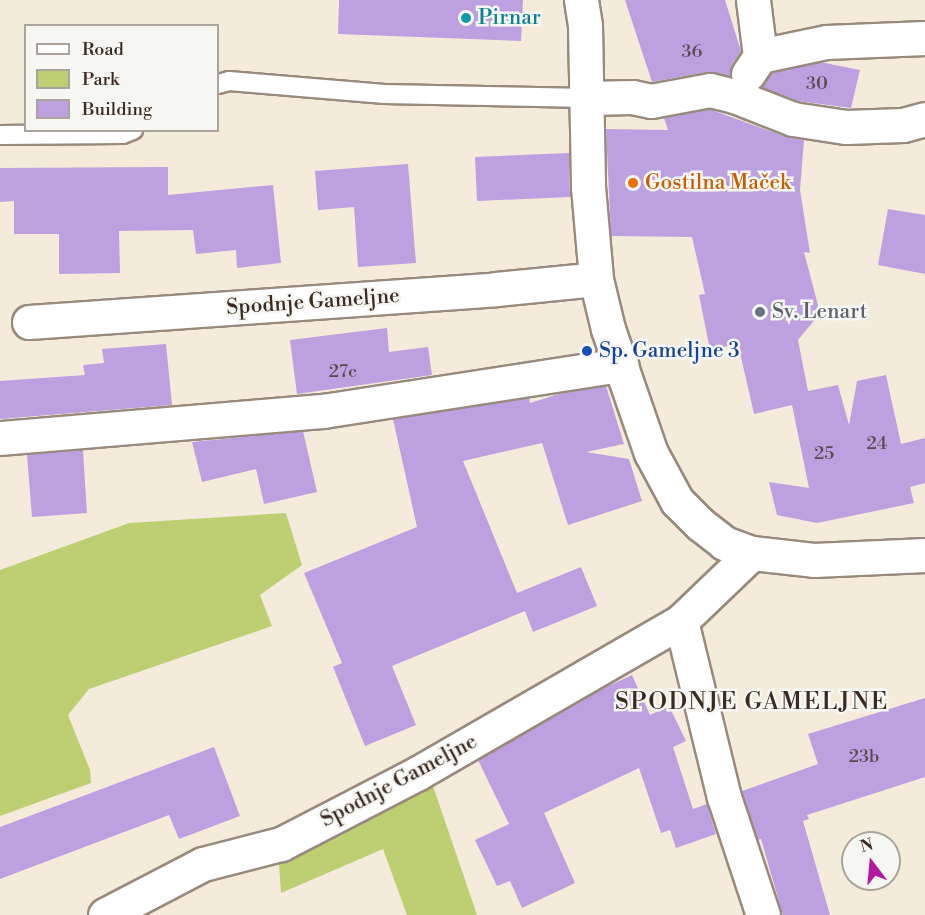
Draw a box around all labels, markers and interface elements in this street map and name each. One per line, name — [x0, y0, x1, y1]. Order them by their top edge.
place label: Pirnar — [478, 5, 541, 31]
marker: Pirnar — [459, 11, 473, 25]
legend — [24, 24, 219, 132]
text: Road — [82, 38, 124, 61]
house number: 36 — [682, 41, 702, 63]
text: Park — [82, 68, 119, 91]
house number: 30 — [806, 73, 828, 95]
text: Building — [82, 98, 152, 121]
place label: Gostilna Maček — [645, 170, 791, 196]
marker: Gostilna Maček — [626, 176, 640, 190]
street label: Spodnje Gameljne — [225, 283, 401, 321]
place label: Sv. Lenart — [772, 299, 867, 325]
marker: Sv. Lenart — [753, 305, 767, 319]
place label: Sp. Gameljne 3 — [599, 338, 740, 364]
marker: Sp. Gameljne 3 — [580, 344, 594, 358]
house number: 27c — [329, 361, 357, 383]
house number: 24 — [866, 433, 888, 455]
house number: 25 — [814, 443, 834, 465]
district label: SPODNJE GAMELJNE — [615, 689, 889, 717]
street label: Spodnje Gameljne — [316, 729, 482, 833]
house number: 23b — [849, 746, 879, 768]
north arrow — [841, 831, 901, 891]
text: N — [858, 834, 875, 857]

